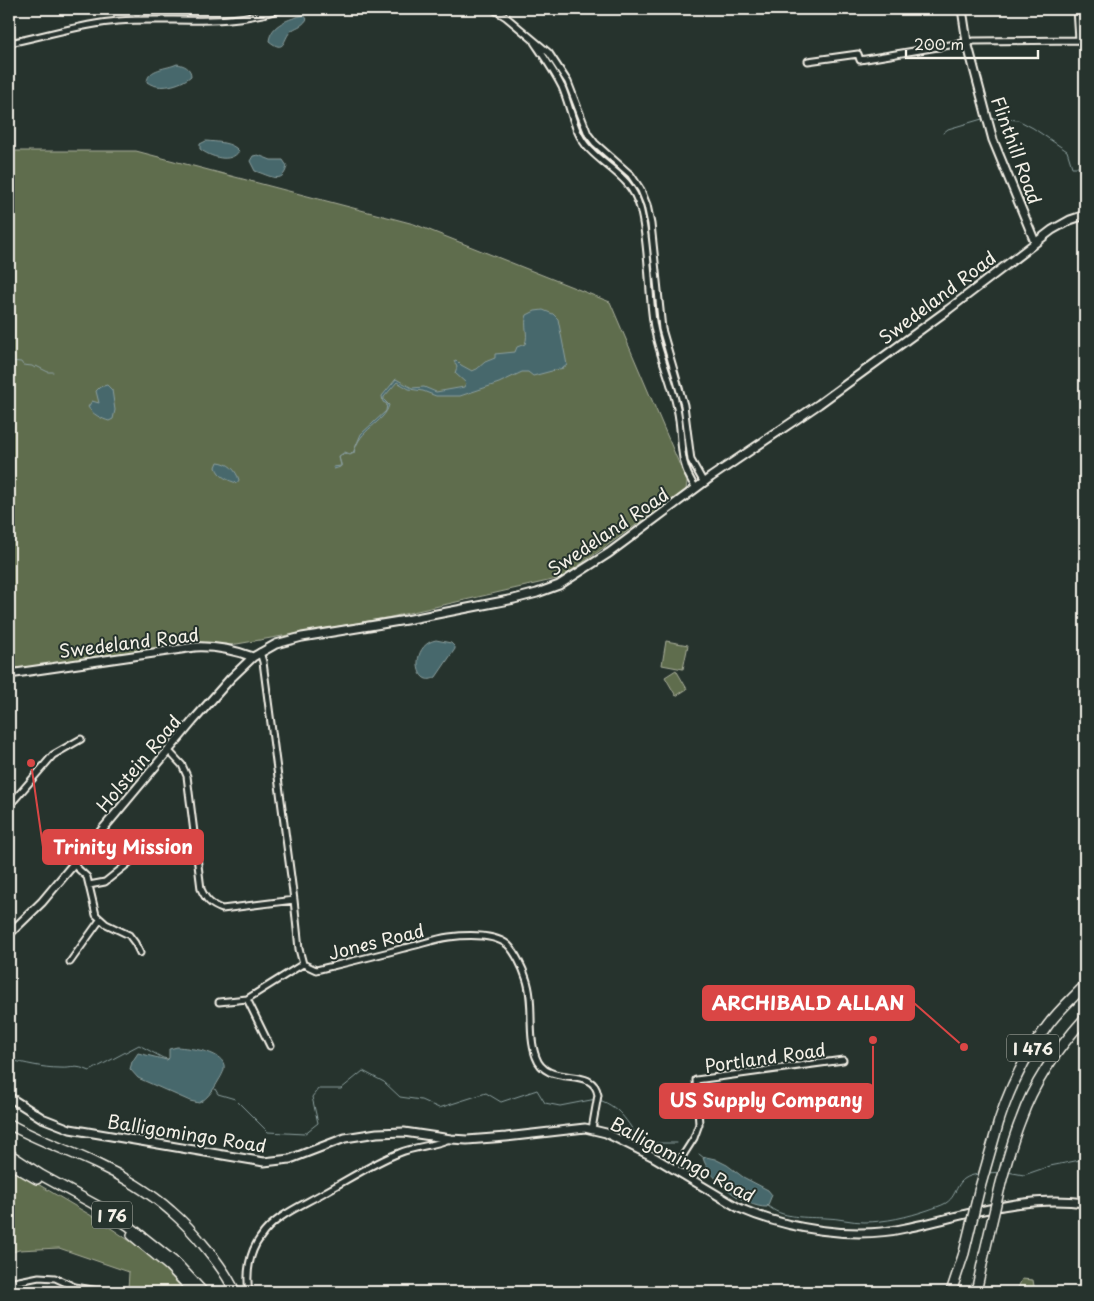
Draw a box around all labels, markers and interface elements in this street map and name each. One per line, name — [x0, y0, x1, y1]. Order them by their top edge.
scale bar — [906, 28, 1039, 60]
text: 200 m — [914, 32, 964, 55]
street label: Flinthill Road — [985, 92, 1049, 208]
street label: Swedeland Road — [873, 244, 1001, 350]
street label: Swedeland Road — [542, 480, 674, 582]
street label: Swedeland Road — [57, 620, 201, 664]
street label: Holstein Road — [89, 708, 187, 818]
callout: Trinity Mission — [43, 830, 203, 864]
text: Trinity Mission — [53, 832, 193, 860]
street label: Jones Road — [325, 916, 427, 966]
callout: ARCHIBALD ALLAN — [703, 986, 914, 1020]
text: ARCHIBALD ALLAN — [712, 988, 904, 1016]
road number: I 476 — [1007, 1034, 1059, 1062]
street label: Portland Road — [703, 1035, 827, 1079]
callout: US Supply Company — [660, 1084, 873, 1118]
text: US Supply Company — [669, 1085, 863, 1113]
street label: Balligomingo Road — [106, 1107, 268, 1159]
street label: Balligomingo Road — [606, 1109, 760, 1209]
road number: I 76 — [92, 1202, 132, 1228]

